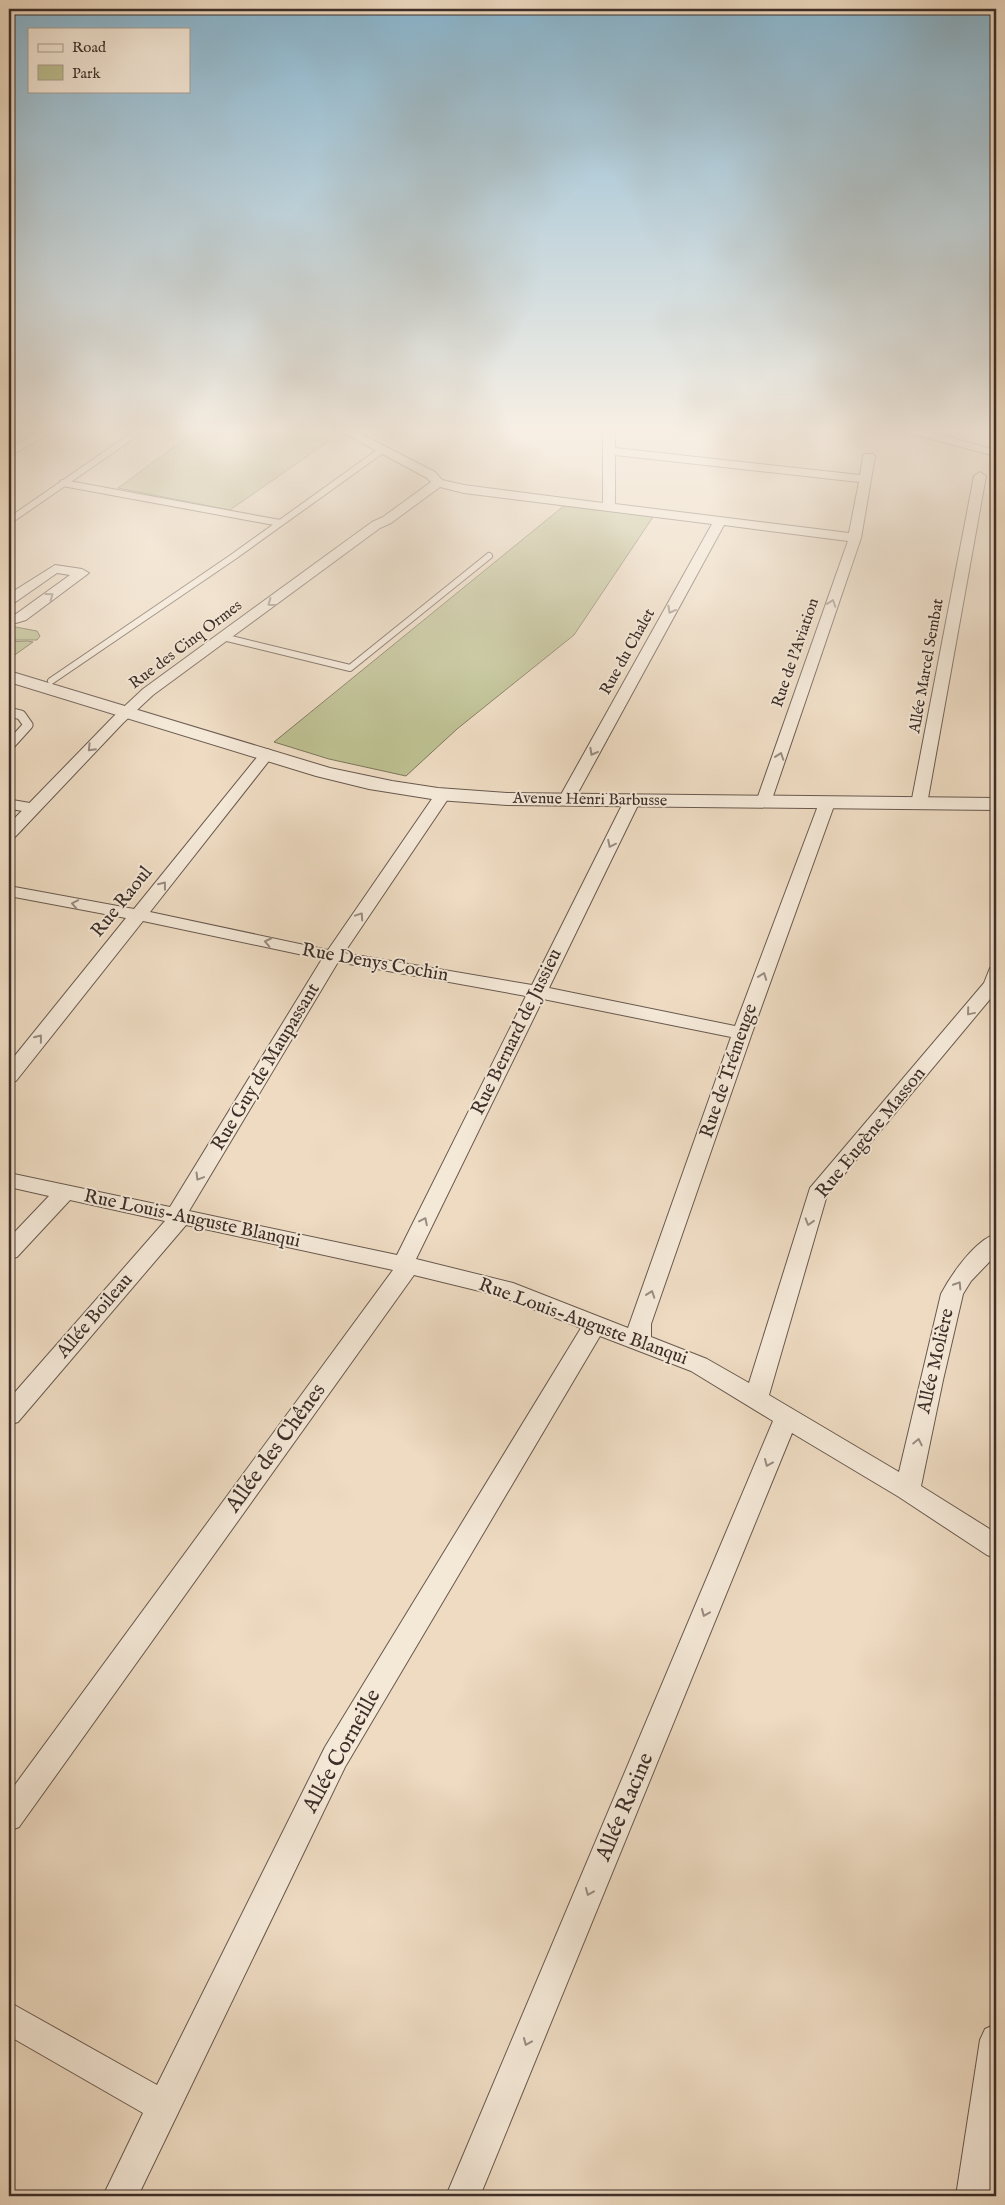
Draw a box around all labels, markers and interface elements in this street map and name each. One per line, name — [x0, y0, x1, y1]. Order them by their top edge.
legend — [28, 28, 190, 92]
text: Road — [72, 38, 107, 57]
text: Park — [72, 64, 102, 83]
one-way arrow — [44, 593, 54, 602]
street label: Rue de l'Aviation — [768, 595, 824, 710]
street label: Rue des Cinq Ormes — [126, 596, 247, 694]
one-way arrow — [267, 597, 277, 606]
street label: Allée Marcel Sembat — [905, 597, 949, 736]
one-way arrow — [826, 599, 836, 607]
street label: Rue du Chalet — [596, 605, 660, 699]
one-way arrow — [668, 605, 678, 614]
one-way arrow — [88, 742, 97, 751]
one-way arrow — [589, 747, 599, 756]
one-way arrow — [774, 753, 784, 761]
street label: Avenue Henri Barbusse — [512, 789, 667, 811]
one-way arrow — [607, 839, 617, 848]
street label: Rue Raoul — [86, 861, 159, 943]
one-way arrow — [158, 881, 167, 890]
one-way arrow — [70, 899, 79, 909]
one-way arrow — [354, 912, 364, 921]
one-way arrow — [264, 938, 273, 948]
street label: Rue Denys Cochin — [300, 938, 450, 988]
street label: Rue Bernard de Jussieu — [466, 945, 568, 1119]
one-way arrow — [757, 972, 767, 981]
street label: Rue Guy de Maupassant — [206, 978, 326, 1155]
street label: Rue de Trémeuge — [695, 1000, 763, 1141]
one-way arrow — [967, 1006, 976, 1015]
one-way arrow — [34, 1035, 43, 1044]
street label: Rue Eugène Masson — [811, 1063, 931, 1203]
one-way arrow — [195, 1172, 205, 1181]
street label: Rue Louis-Auguste Blanqui — [82, 1184, 302, 1254]
one-way arrow — [418, 1217, 428, 1226]
one-way arrow — [804, 1217, 814, 1226]
street label: Allée Boileau — [51, 1269, 138, 1364]
street label: Rue Louis-Auguste Blanqui — [475, 1273, 691, 1371]
one-way arrow — [951, 1281, 961, 1290]
one-way arrow — [645, 1290, 655, 1299]
street label: Allée Molière — [912, 1306, 960, 1417]
street label: Allée des Chênes — [219, 1378, 332, 1519]
one-way arrow — [912, 1438, 923, 1446]
one-way arrow — [763, 1458, 774, 1467]
one-way arrow — [701, 1608, 712, 1617]
street label: Allée Corneille — [296, 1684, 387, 1819]
street label: Allée Racine — [589, 1749, 660, 1866]
one-way arrow — [585, 1887, 596, 1896]
one-way arrow — [523, 2037, 533, 2046]

